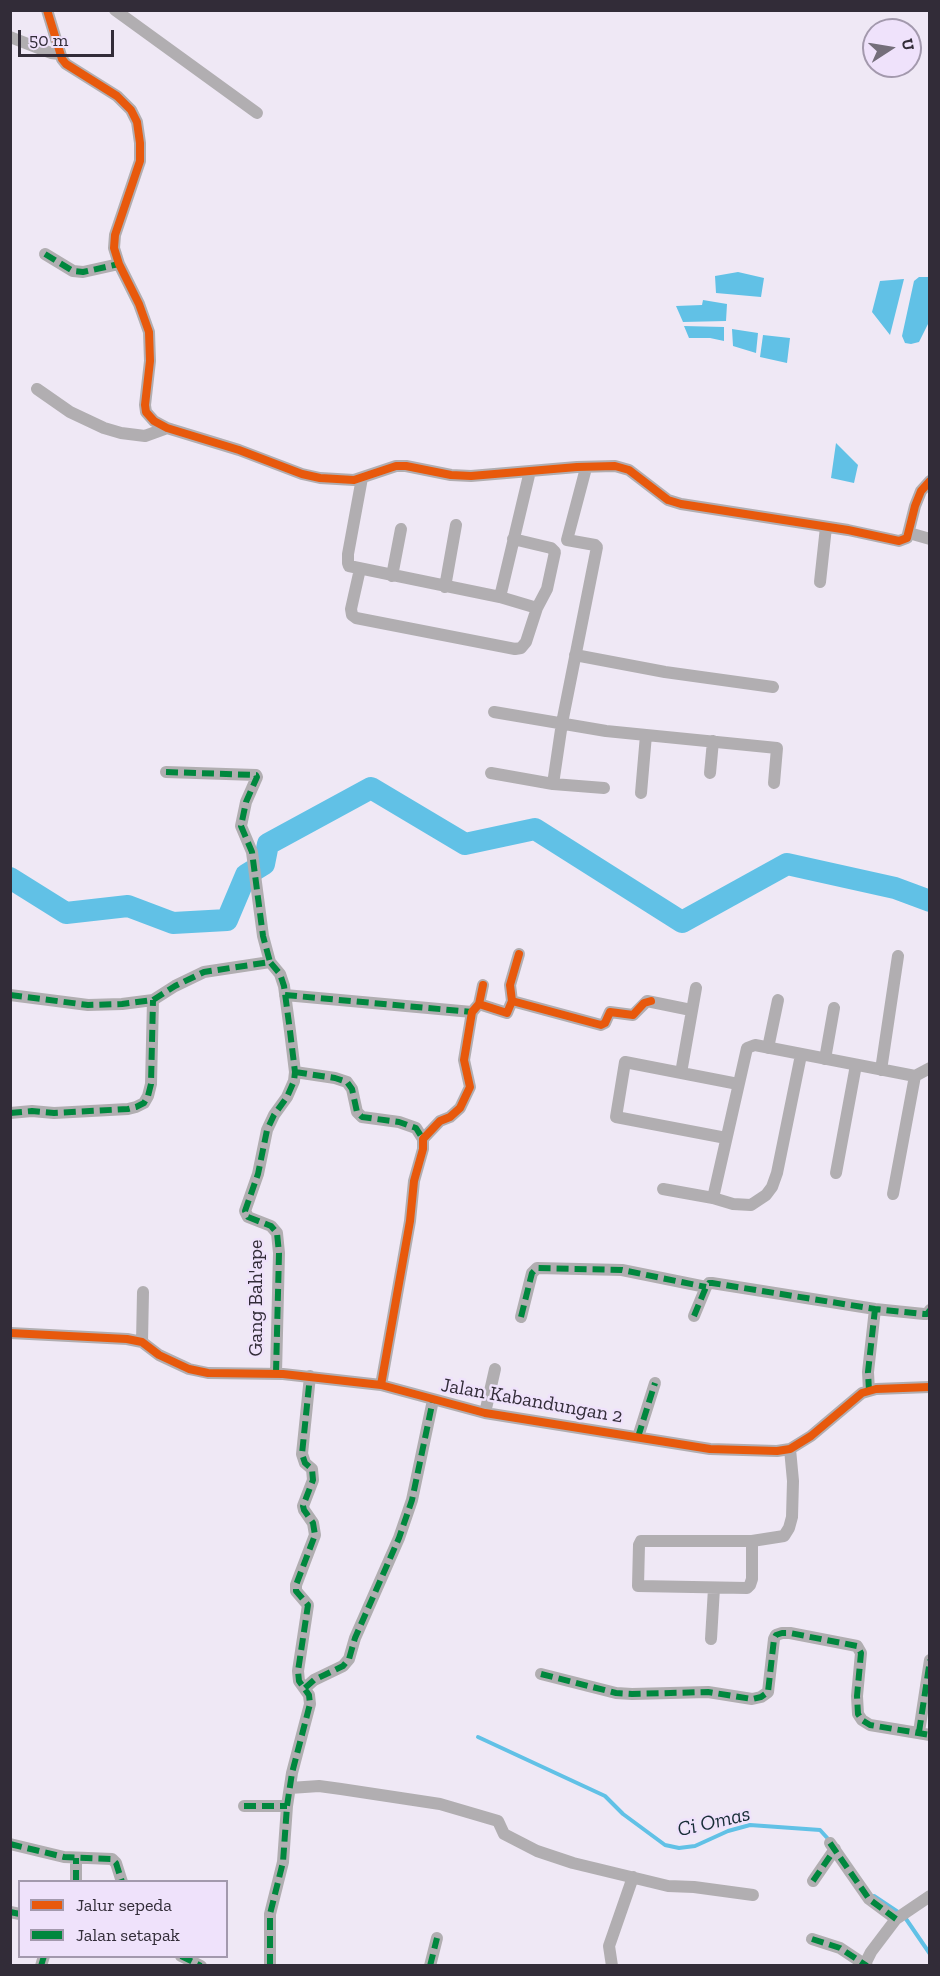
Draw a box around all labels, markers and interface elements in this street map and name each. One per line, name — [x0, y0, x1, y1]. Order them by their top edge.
scale bar — [21, 18, 117, 56]
north arrow — [862, 18, 922, 78]
text: 50 m — [29, 29, 68, 51]
text: U — [898, 37, 919, 52]
street label: Gang Bah'ape — [244, 1240, 268, 1356]
street label: Jalan Kabandungan 2 — [439, 1373, 625, 1429]
water label: Ci Omas — [675, 1801, 753, 1843]
legend — [18, 1880, 228, 1958]
text: Jalur sepeda — [76, 1894, 172, 1916]
text: Jalan setapak — [76, 1924, 180, 1946]

